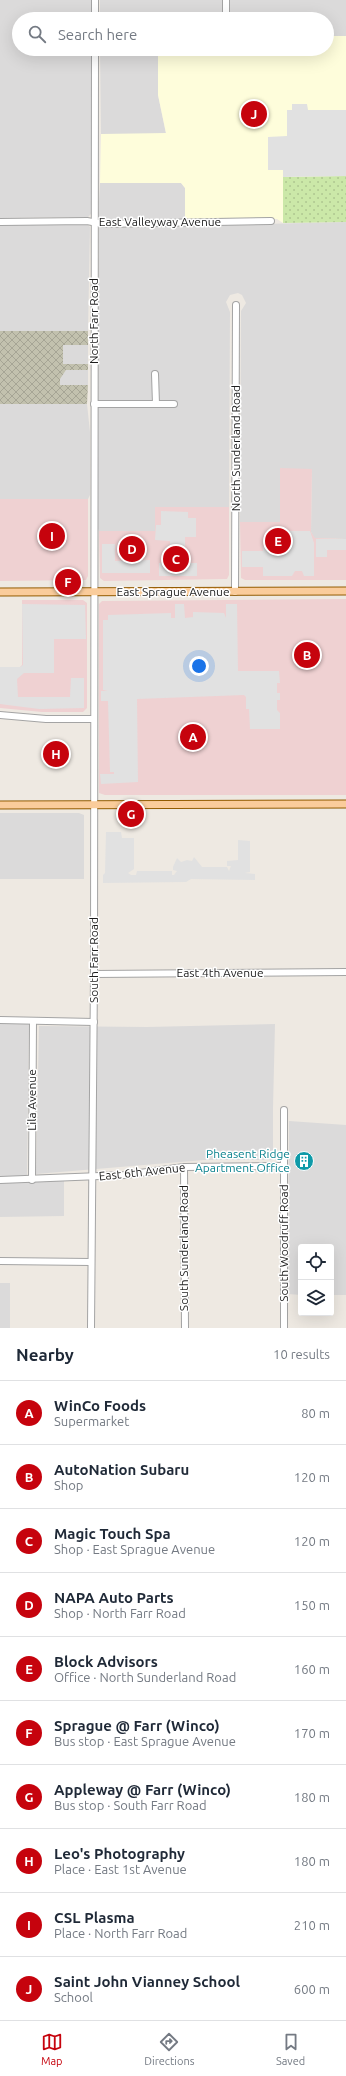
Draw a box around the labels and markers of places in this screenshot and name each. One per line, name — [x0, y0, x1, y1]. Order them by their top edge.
pin: J — [241, 99, 267, 129]
pin: I — [39, 521, 65, 551]
pin: E — [265, 526, 291, 556]
pin: D — [119, 534, 145, 564]
pin: C — [163, 544, 189, 574]
pin: F — [55, 567, 81, 597]
pin: B — [294, 640, 320, 670]
pin: A — [180, 722, 206, 752]
pin: H — [43, 739, 69, 769]
pin: G — [118, 799, 144, 829]
place label: Pheasent Ridge Apartment Office — [195, 1147, 290, 1174]
building icon: Pheasent Ridge Apartment Office — [293, 1150, 315, 1172]

